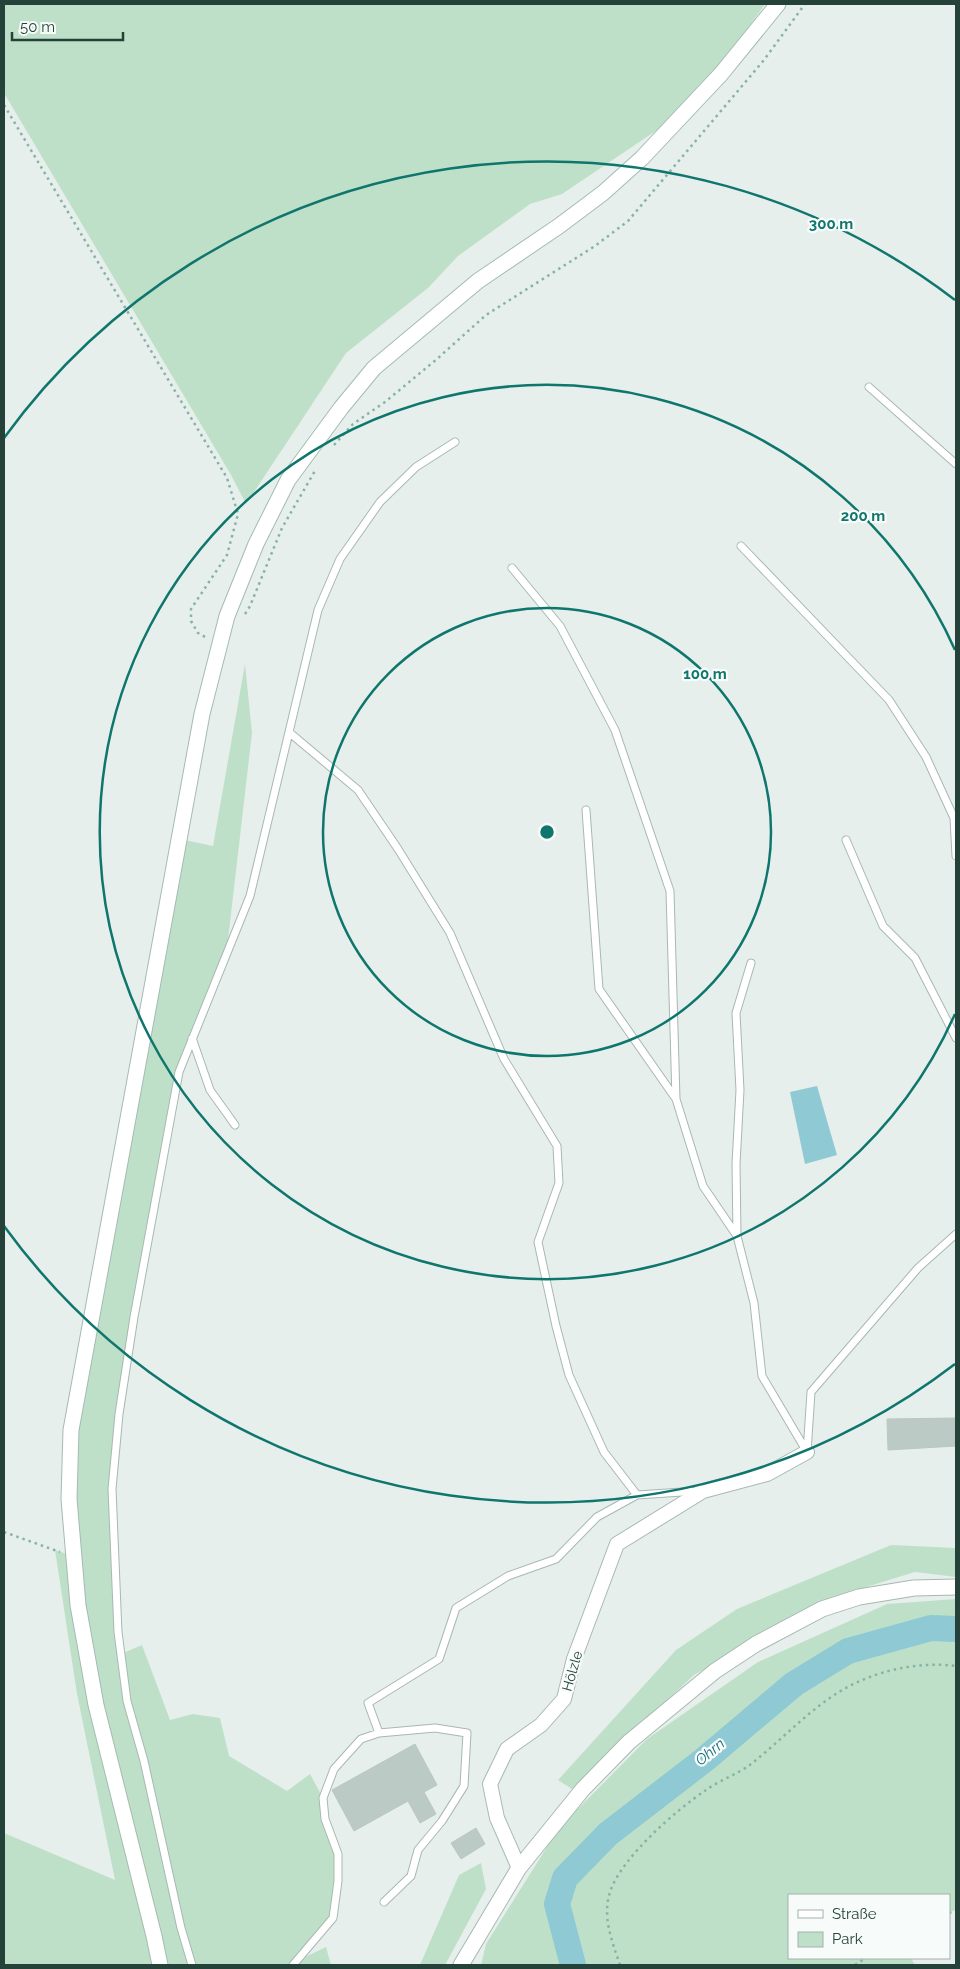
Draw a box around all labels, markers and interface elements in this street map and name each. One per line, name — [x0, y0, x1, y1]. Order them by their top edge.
scale bar — [12, 10, 124, 42]
text: 50 m — [20, 18, 55, 36]
text: 300 m — [809, 215, 853, 233]
text: 200 m — [841, 507, 885, 525]
text: 100 m — [683, 665, 727, 683]
centre of rings — [538, 823, 556, 841]
street label: Hölzle — [559, 1649, 585, 1693]
water label: Ohrn — [692, 1735, 728, 1769]
legend — [788, 1894, 950, 1959]
text: Straße — [832, 1905, 877, 1923]
text: Park — [832, 1930, 863, 1948]

